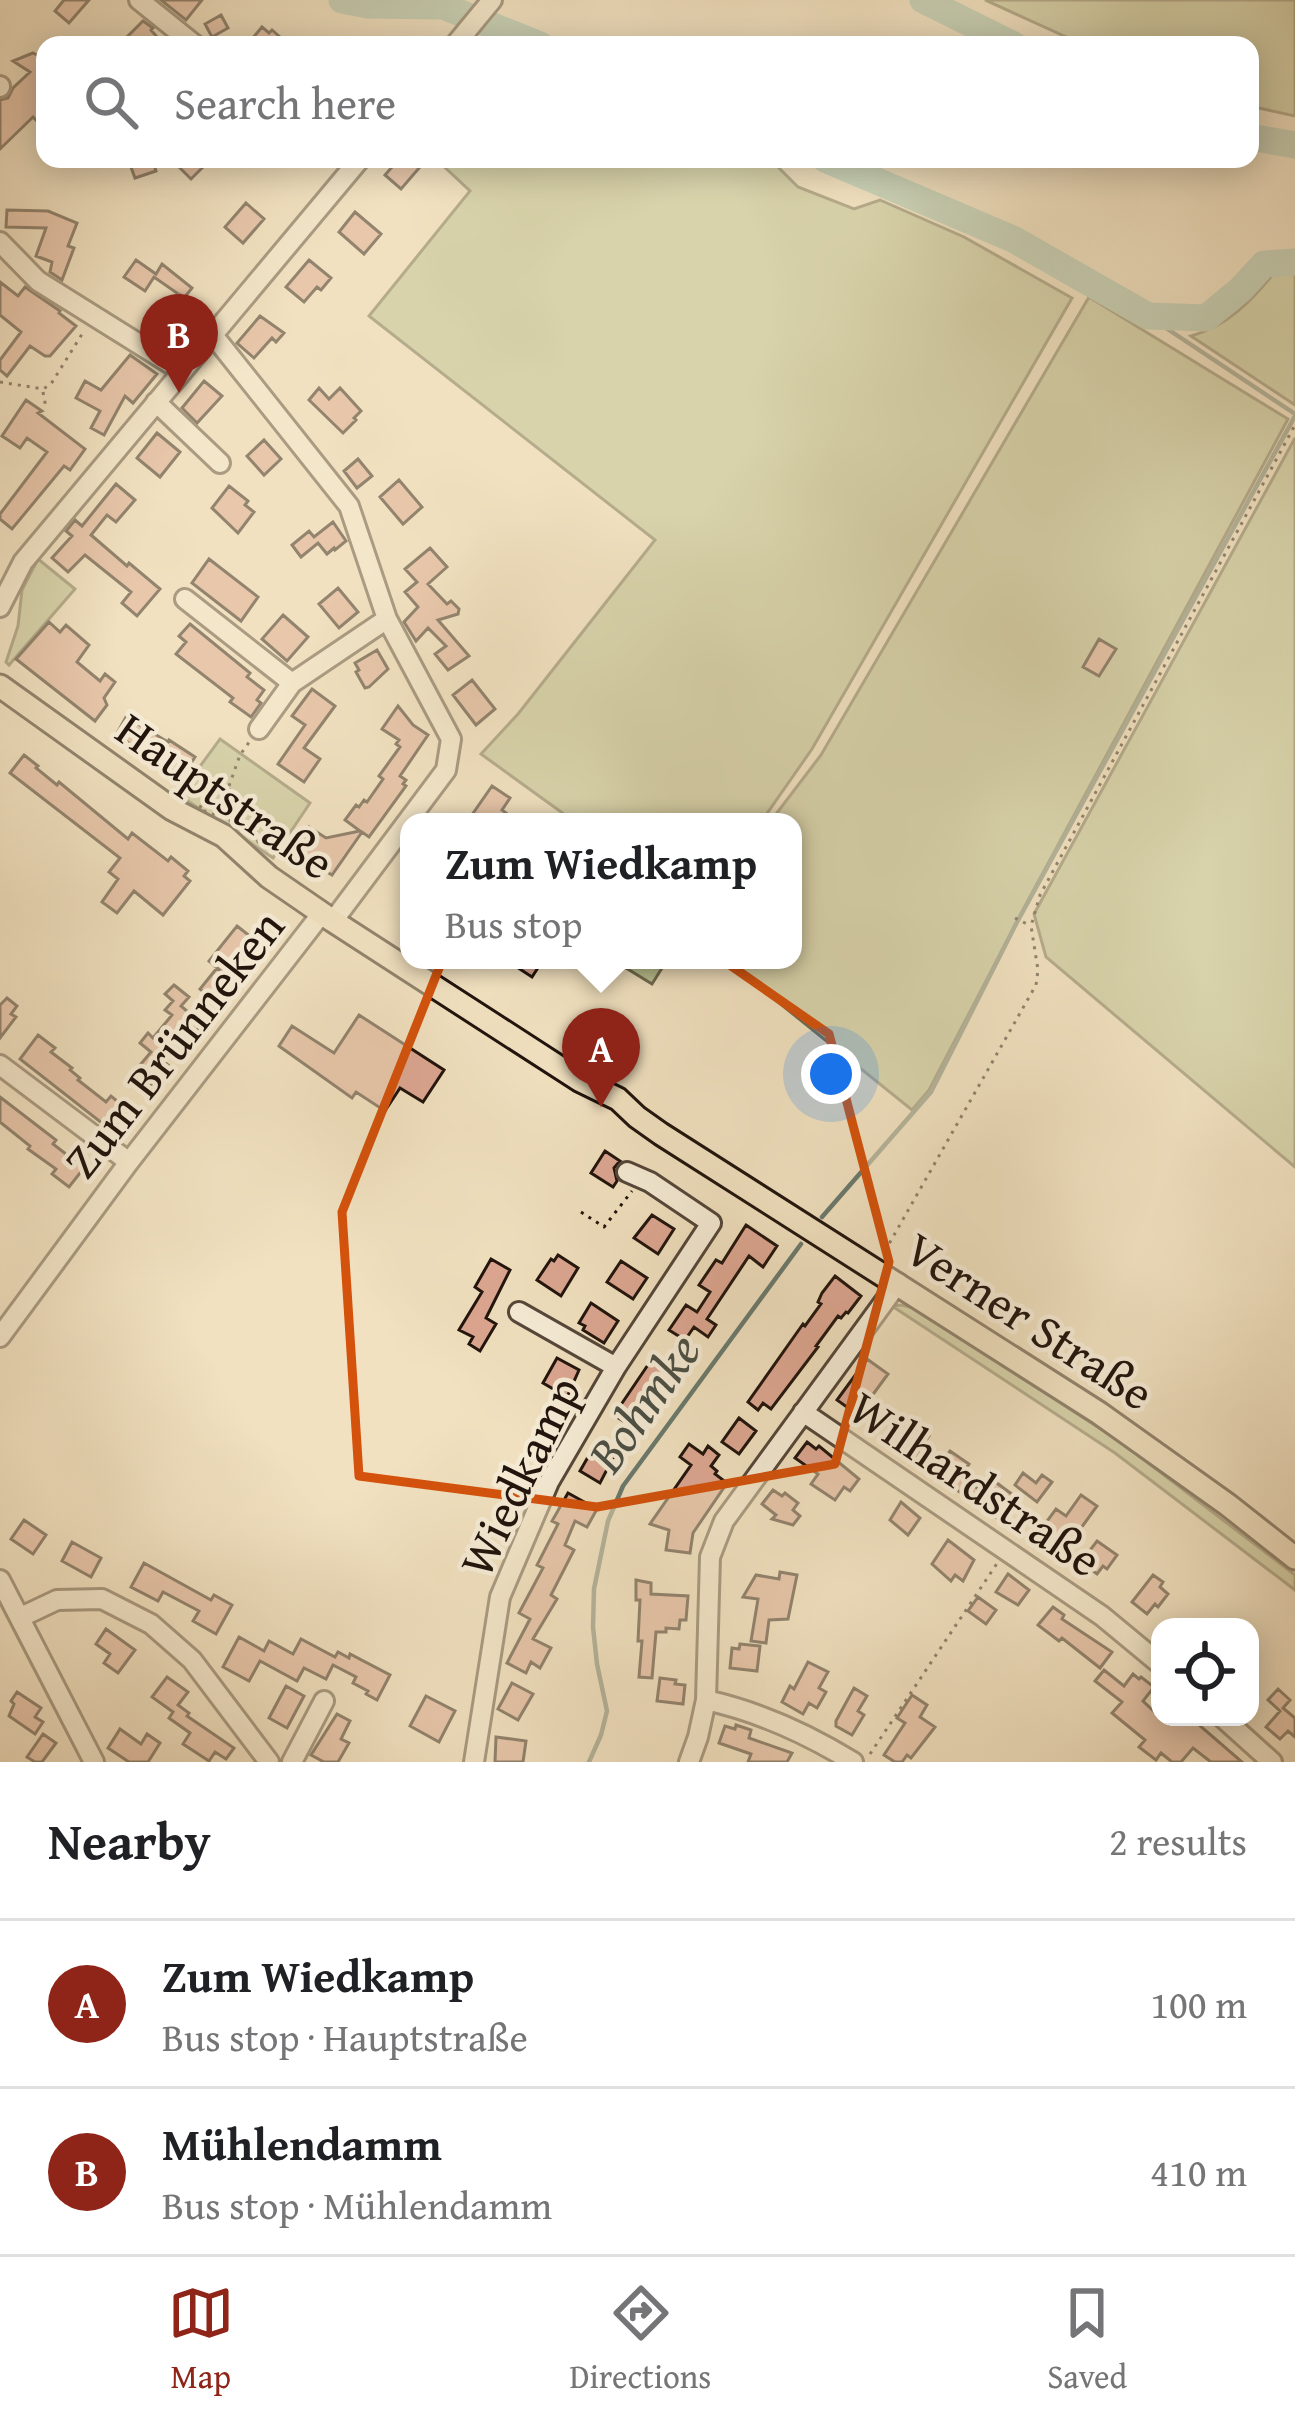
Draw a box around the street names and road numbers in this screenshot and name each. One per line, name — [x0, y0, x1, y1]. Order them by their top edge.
street label: Hauptstraße — [102, 694, 350, 896]
street label: Zum Brünneken — [45, 894, 301, 1192]
street label: Verner Straße — [892, 1213, 1168, 1427]
street label: Wiedkamp — [440, 1364, 598, 1588]
street label: Wilhardstraße — [836, 1372, 1116, 1594]

